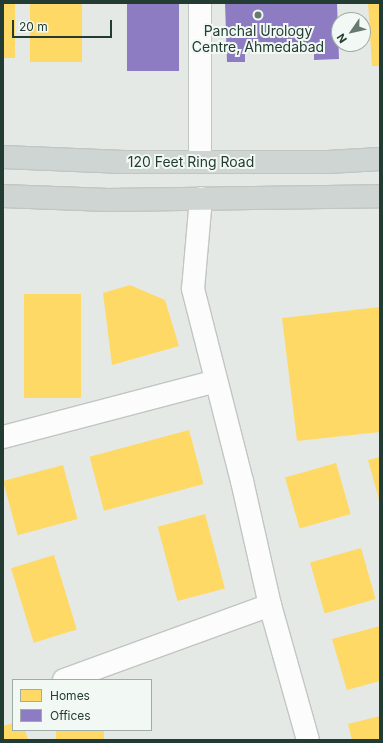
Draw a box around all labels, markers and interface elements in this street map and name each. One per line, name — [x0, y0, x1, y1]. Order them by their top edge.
marker: Panchal Urology Centre, Ahmedabad — [252, 9, 264, 21]
scale bar — [14, 12, 114, 38]
north arrow — [331, 12, 371, 52]
text: 20 m — [19, 19, 48, 34]
place label: Panchal Urology Centre, Ahmedabad — [192, 23, 324, 56]
text: N — [334, 31, 350, 46]
street label: 120 Feet Ring Road — [128, 154, 254, 170]
legend — [12, 679, 152, 731]
text: Homes — [50, 688, 90, 703]
text: Offices — [50, 708, 91, 723]

